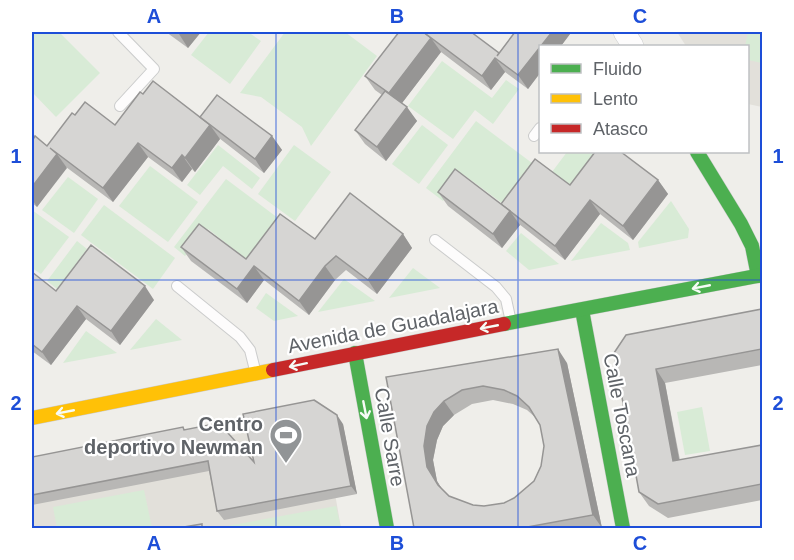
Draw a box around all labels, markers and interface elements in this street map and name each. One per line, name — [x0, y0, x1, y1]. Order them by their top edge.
text: A — [147, 5, 161, 27]
text: B — [390, 5, 404, 27]
text: C — [633, 5, 647, 27]
legend — [539, 45, 749, 153]
text: Fluido — [593, 59, 642, 79]
text: Lento — [593, 89, 638, 109]
text: Atasco — [593, 119, 648, 139]
text: 1 — [10, 145, 22, 167]
text: 1 — [772, 145, 784, 167]
one-way arrow — [692, 282, 711, 293]
street label: Avenida de Guadalajara — [286, 295, 501, 357]
one-way arrow — [479, 322, 499, 333]
street label: Calle Toscana — [599, 351, 645, 479]
one-way arrow — [288, 360, 308, 371]
street label: Calle Sarre — [370, 386, 410, 488]
text: 2 — [10, 392, 22, 414]
text: 2 — [772, 392, 784, 414]
one-way arrow — [360, 400, 371, 420]
one-way arrow — [56, 407, 76, 418]
place label: Centro deportivo Newman — [84, 413, 263, 458]
sports icon: Centro deportivo Newman — [268, 417, 304, 464]
text: A — [147, 532, 161, 554]
text: B — [390, 532, 404, 554]
text: C — [633, 532, 647, 554]

